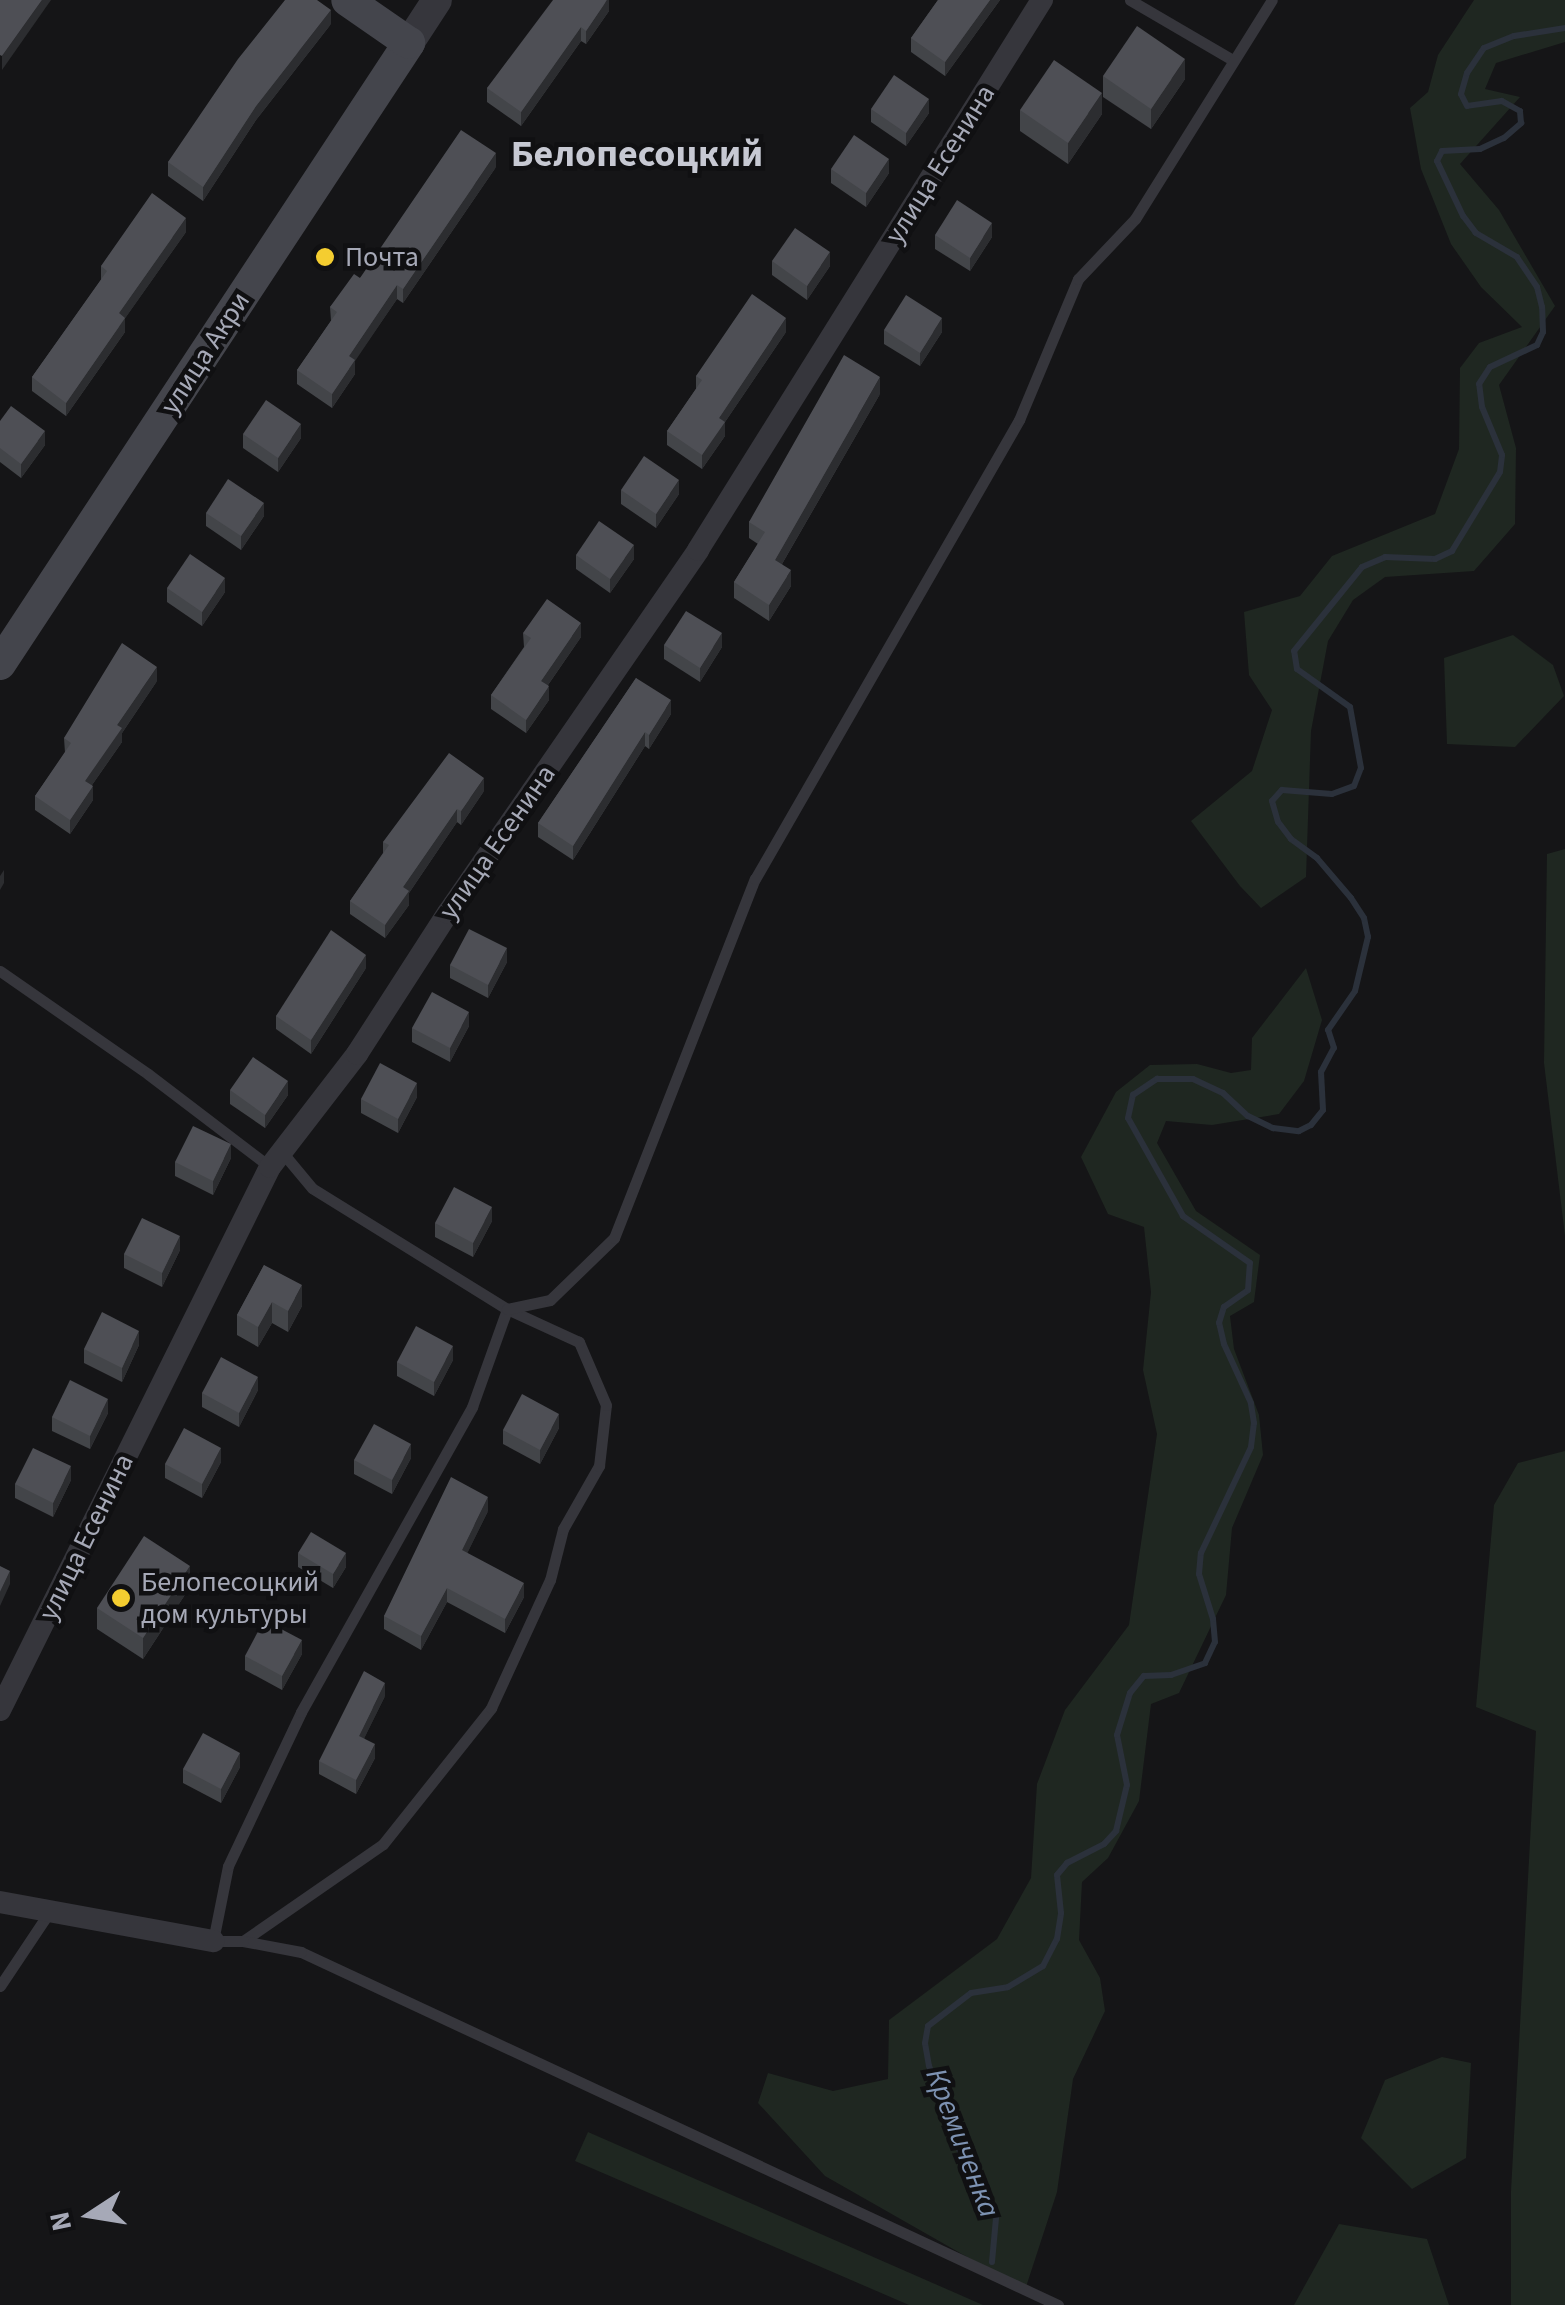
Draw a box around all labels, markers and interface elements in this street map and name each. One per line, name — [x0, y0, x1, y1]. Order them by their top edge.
street label: улица Есенина — [878, 78, 1002, 250]
district label: Белопесоцкий — [511, 132, 763, 178]
place label: Почта — [345, 240, 419, 274]
marker: Почта — [314, 246, 336, 268]
street label: улица Акри — [153, 285, 257, 421]
street label: улица Есенина — [431, 758, 563, 926]
street label: улица Есенина — [31, 1448, 141, 1626]
place label: Белопесоцкий дом культуры — [141, 1565, 319, 1631]
marker: Белопесоцкий дом культуры — [110, 1587, 132, 1609]
water label: Кремиченка — [917, 2063, 1007, 2223]
north arrow — [40, 2165, 140, 2265]
text: N — [39, 2208, 82, 2235]

